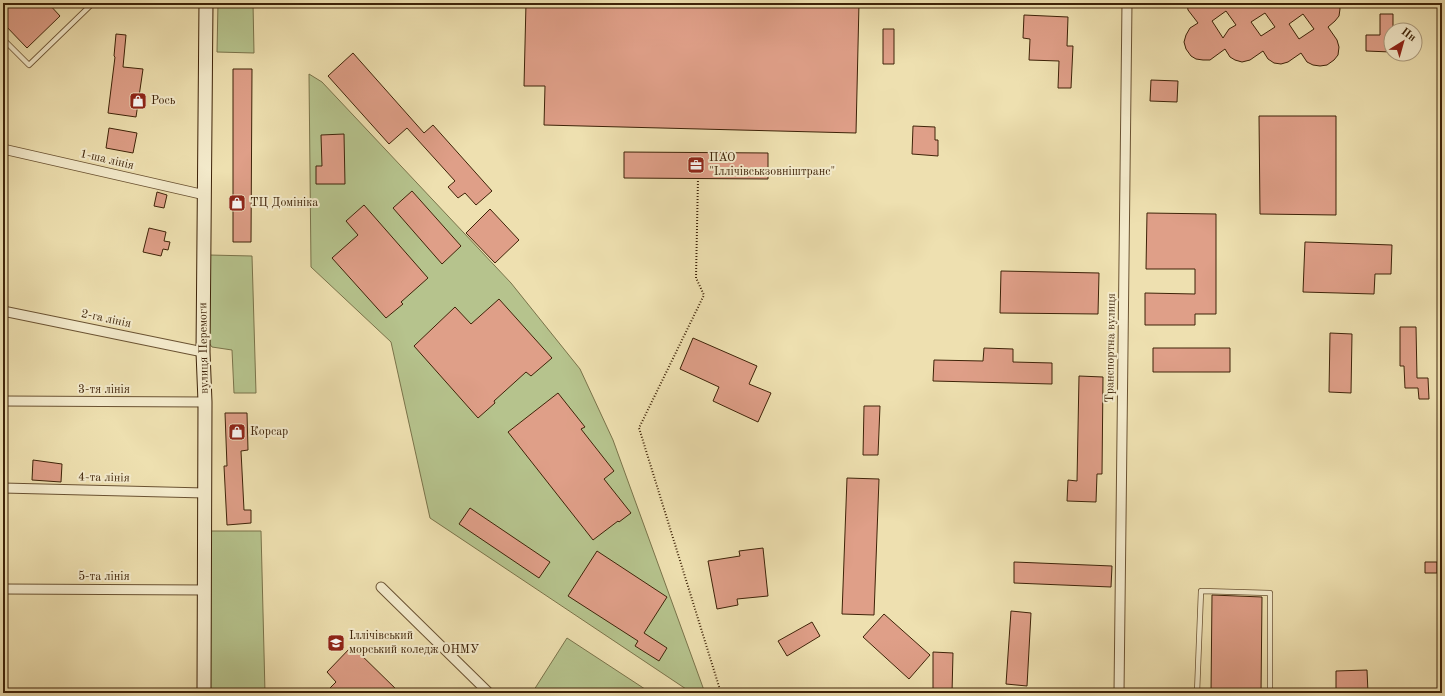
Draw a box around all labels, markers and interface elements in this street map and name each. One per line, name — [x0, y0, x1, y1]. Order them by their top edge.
north arrow — [1383, 22, 1423, 62]
text: Пн — [1399, 26, 1417, 44]
shop icon: Рось — [128, 91, 148, 111]
place label: Рось — [151, 95, 176, 107]
street label: 1-ша лінія — [79, 147, 135, 172]
place label: ПАО "Іллічівськзовніштранс" — [709, 152, 835, 178]
office icon: ПАО "Іллічівськзовніштранс" — [686, 155, 706, 175]
shop icon: ТЦ Домініка — [227, 193, 247, 213]
place label: ТЦ Домініка — [250, 196, 318, 209]
street label: Транспортна вулиця — [1104, 293, 1118, 403]
street label: вулиця Перемоги — [197, 302, 211, 394]
street label: 2-га лінія — [80, 307, 132, 330]
street label: 3-тя лінія — [78, 383, 130, 396]
shop icon: Корсар — [227, 422, 247, 442]
place label: Корсар — [250, 426, 288, 438]
street label: 4-та лінія — [78, 471, 130, 484]
street label: 5-та лінія — [78, 570, 130, 583]
place label: Іллічівський морський коледж ОНМУ — [349, 629, 479, 656]
school or university icon: Іллічівський морський коледж ОНМУ — [326, 633, 346, 653]

